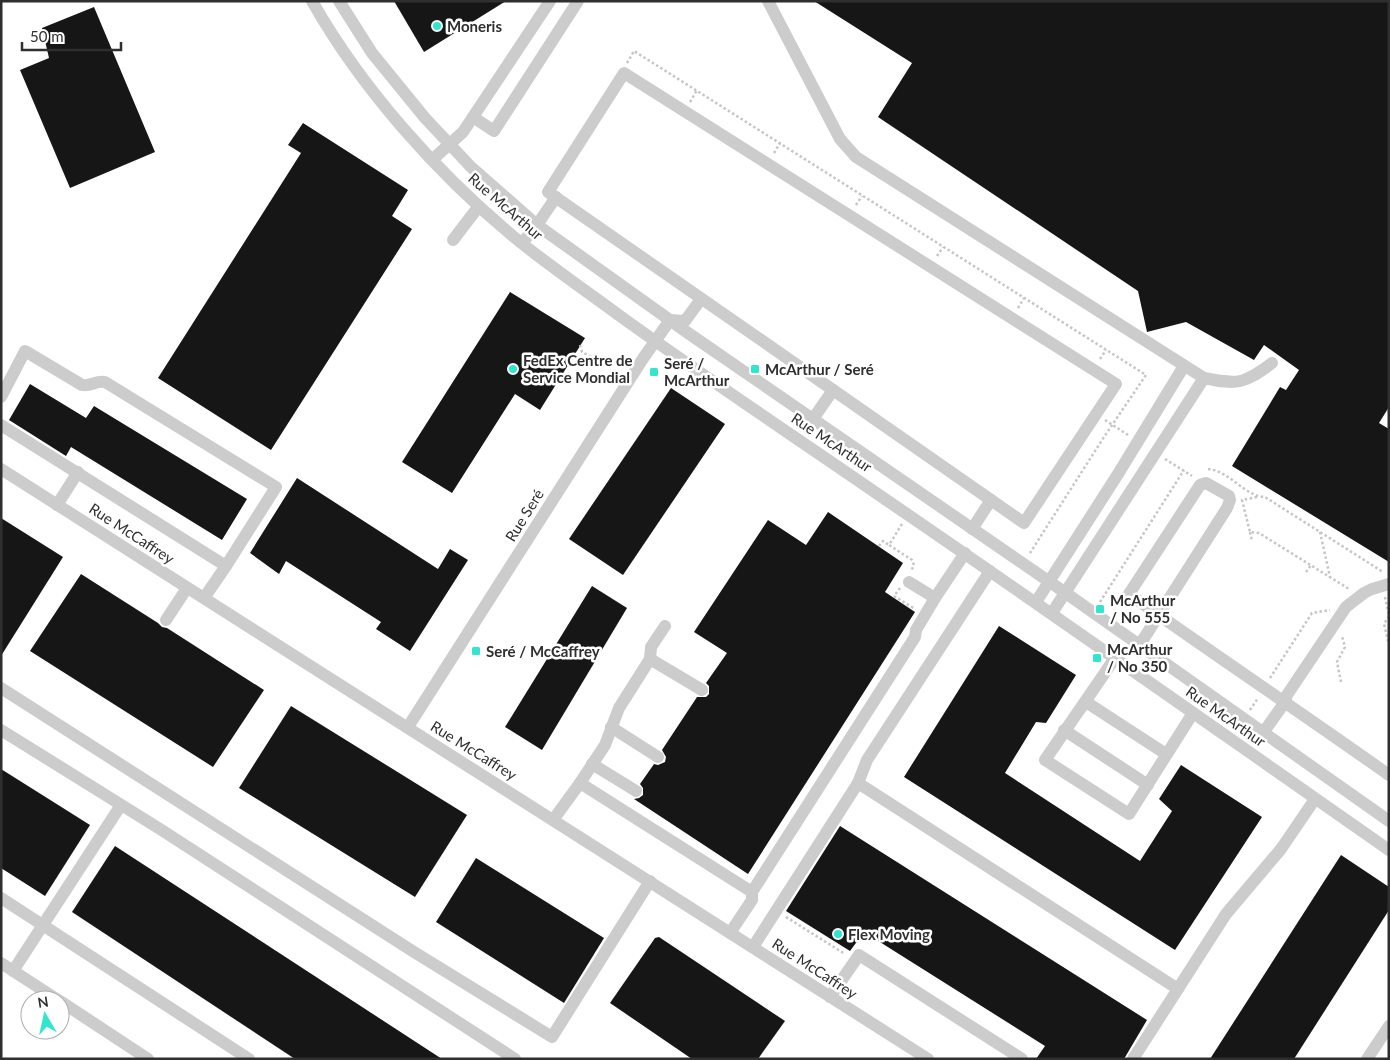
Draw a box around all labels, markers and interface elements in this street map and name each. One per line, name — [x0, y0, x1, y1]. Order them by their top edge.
place label: Moneris — [447, 17, 502, 35]
scale bar — [22, 20, 121, 52]
marker: Moneris — [431, 20, 443, 32]
text: 50 m — [30, 27, 64, 45]
street label: Rue McArthur — [465, 169, 547, 244]
place label: FedEx Centre de Service Mondial — [523, 351, 633, 386]
place label: Seré / McArthur — [664, 354, 730, 389]
place label: McArthur / Seré — [765, 360, 874, 378]
marker: FedEx Centre de Service Mondial — [507, 363, 519, 375]
marker: McArthur / Seré — [749, 363, 761, 375]
marker: Seré / McArthur — [648, 366, 660, 378]
street label: Rue McArthur — [788, 408, 876, 476]
street label: Rue Seré — [501, 485, 547, 544]
street label: Rue McCaffrey — [86, 499, 178, 567]
place label: McArthur / No 555 — [1110, 591, 1176, 626]
marker: McArthur / No 555 — [1094, 603, 1106, 615]
place label: McArthur / No 350 — [1107, 640, 1173, 675]
place label: Seré / McCaffrey — [486, 642, 600, 660]
marker: Seré / McCaffrey — [470, 645, 482, 657]
marker: McArthur / No 350 — [1091, 652, 1103, 664]
street label: Rue McArthur — [1183, 682, 1270, 750]
street label: Rue McCaffrey — [428, 716, 520, 784]
place label: Flex Moving — [848, 925, 930, 943]
marker: Flex Moving — [832, 928, 844, 940]
street label: Rue McCaffrey — [769, 934, 861, 1002]
north arrow — [20, 990, 70, 1040]
text: N — [36, 992, 50, 1011]

